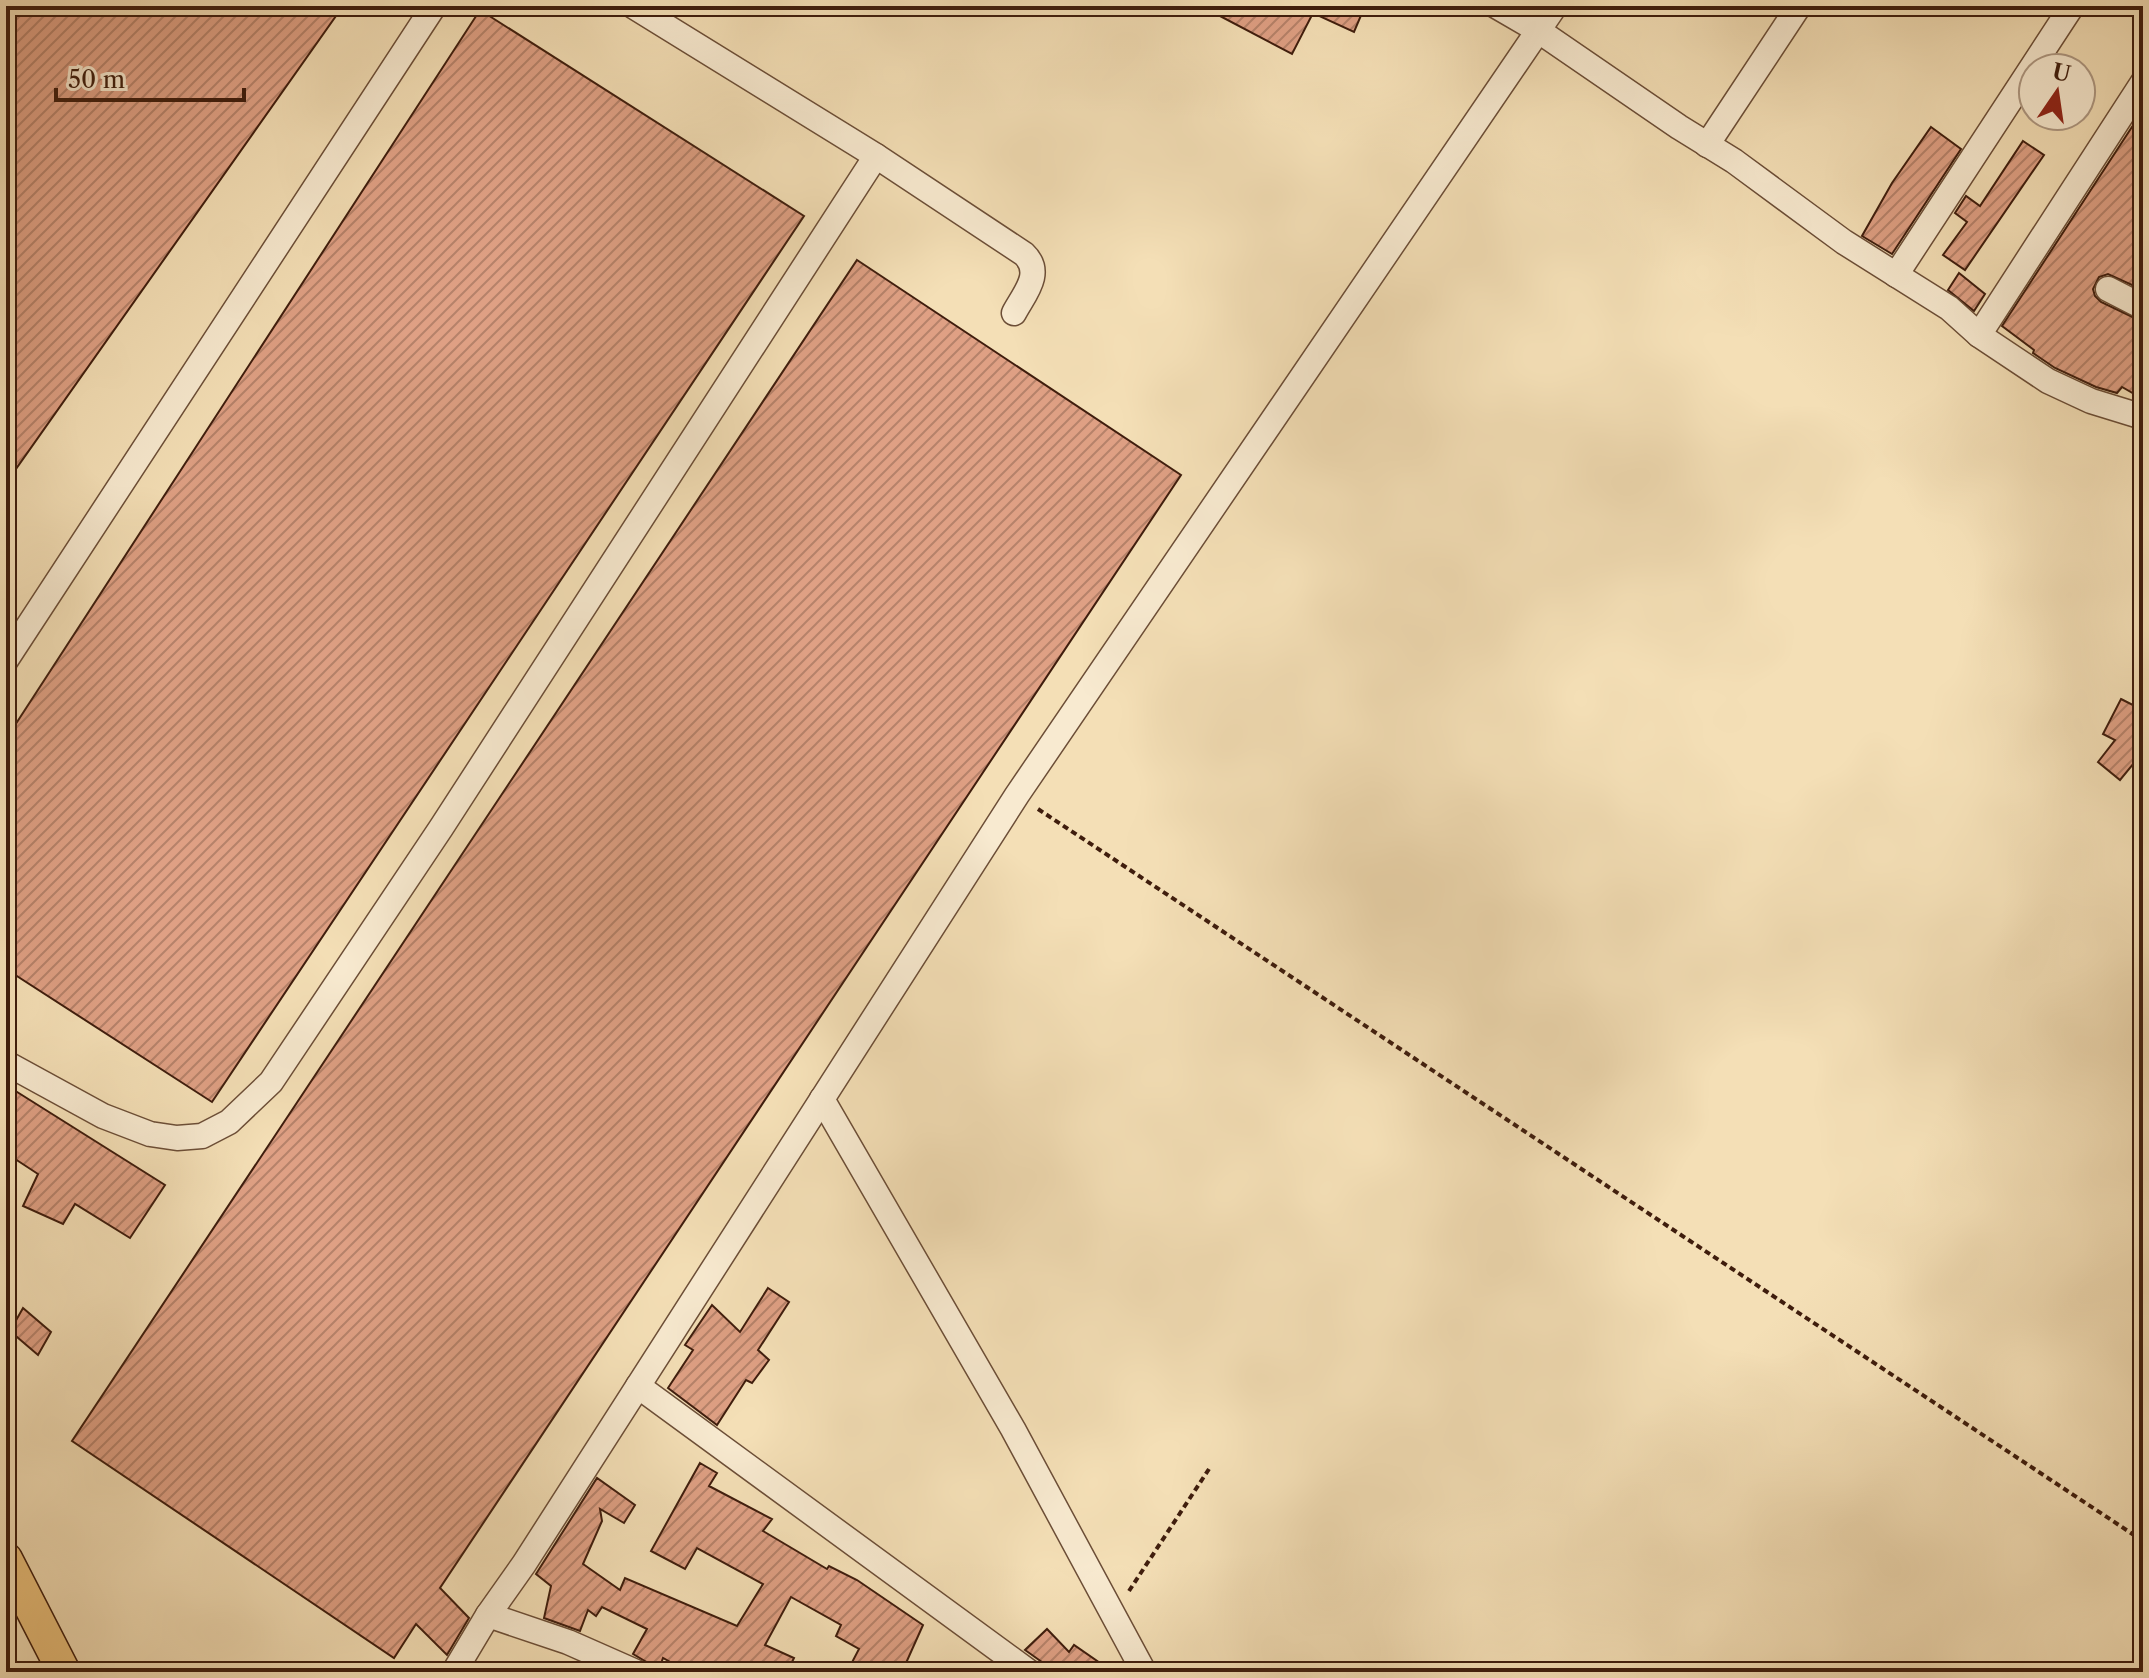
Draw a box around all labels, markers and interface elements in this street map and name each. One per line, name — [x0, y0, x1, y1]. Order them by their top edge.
scale bar — [56, 52, 244, 102]
north arrow — [2017, 52, 2097, 132]
text: U — [2050, 58, 2073, 88]
text: 50 m — [68, 65, 125, 94]

